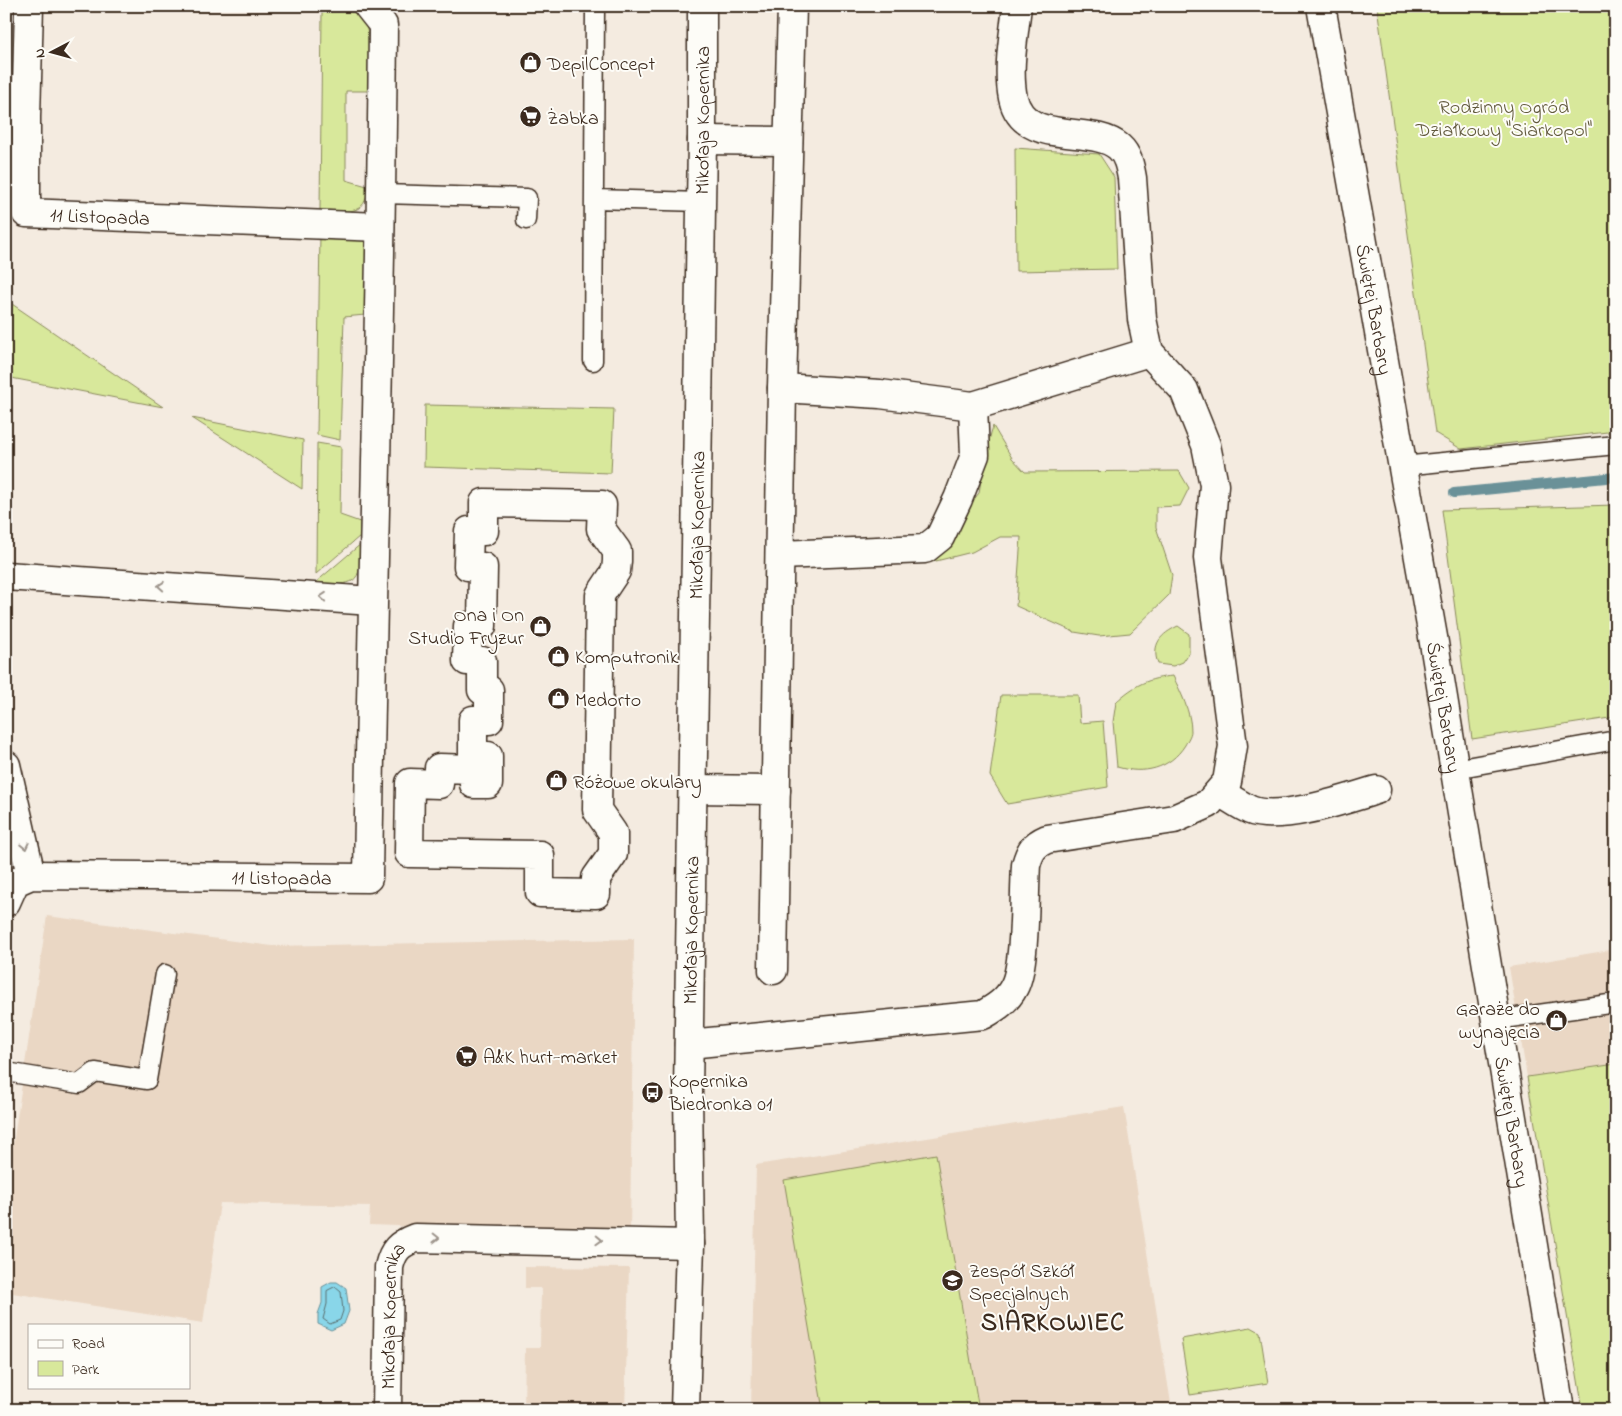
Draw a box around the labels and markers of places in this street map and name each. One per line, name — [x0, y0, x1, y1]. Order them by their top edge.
shop icon: DepilConcept — [519, 51, 543, 75]
place label: DepilConcept — [546, 51, 655, 80]
supermarket icon: Żabka — [519, 105, 543, 129]
place label: Żabka — [547, 105, 599, 134]
place label: Ona i On Studio Fryzur — [408, 602, 525, 654]
shop icon: Ona i On Studio Fryzur — [528, 614, 552, 638]
shop icon: Komputronik — [547, 644, 571, 668]
place label: Komputronik — [575, 644, 679, 673]
shop icon: Medorto — [547, 687, 571, 711]
place label: Medorto — [575, 687, 641, 716]
shop icon: Różowe okulary — [545, 769, 569, 793]
place label: Różowe okulary — [573, 769, 702, 798]
place label: Garaże do wynajęcia — [1456, 996, 1540, 1048]
shop icon: Garaże do wynajęcia — [1544, 1008, 1568, 1032]
supermarket icon: A&K hurt-market — [455, 1044, 479, 1068]
place label: A&K hurt-market — [483, 1044, 618, 1073]
place label: Kopernika Biedronka 01 — [668, 1068, 772, 1120]
bus stop icon: Kopernika Biedronka 01 — [641, 1080, 665, 1104]
place label: Zespół Szkół Specjalnych — [969, 1258, 1074, 1310]
school or university icon: Zespół Szkół Specjalnych — [941, 1269, 965, 1293]

